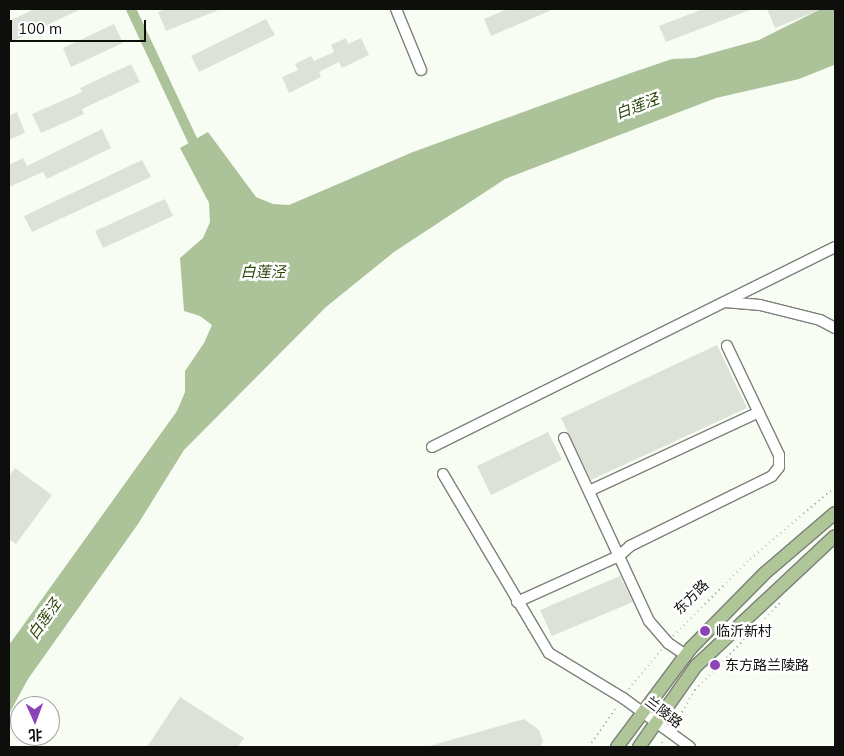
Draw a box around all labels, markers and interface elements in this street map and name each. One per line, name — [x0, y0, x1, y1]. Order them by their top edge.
scale bar — [12, 10, 149, 42]
text: 100 m — [18, 19, 62, 38]
water label: 白莲泾 — [613, 90, 661, 122]
water label: 白莲泾 — [241, 263, 285, 281]
street label: 东方路 — [670, 576, 712, 618]
water label: 白莲泾 — [24, 595, 64, 643]
place label: 临沂新村 — [716, 623, 772, 639]
marker: 临沂新村 — [698, 624, 712, 638]
place label: 东方路兰陵路 — [725, 657, 809, 673]
marker: 东方路兰陵路 — [709, 659, 721, 671]
street label: 兰陵路 — [642, 693, 686, 731]
north arrow — [10, 696, 60, 746]
text: 北 — [28, 726, 43, 744]

